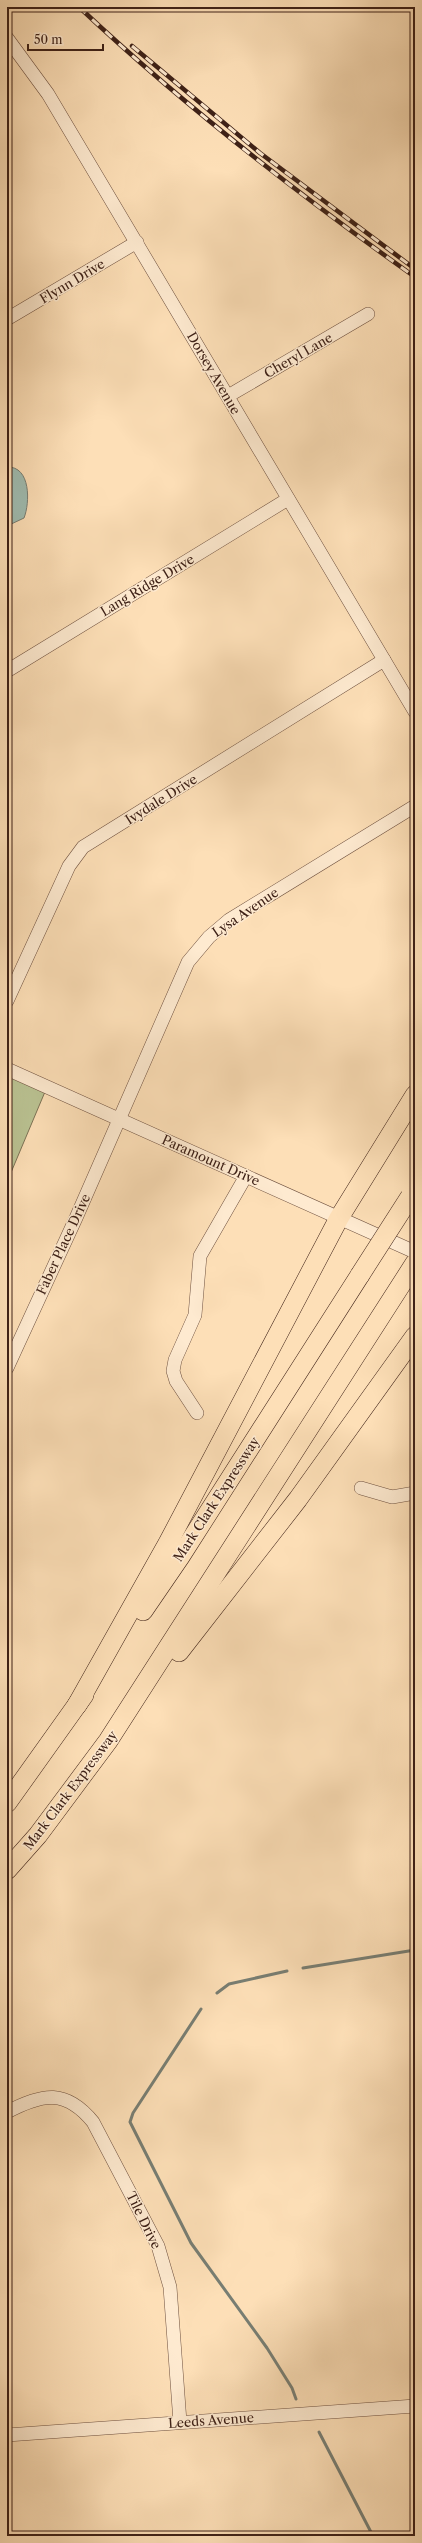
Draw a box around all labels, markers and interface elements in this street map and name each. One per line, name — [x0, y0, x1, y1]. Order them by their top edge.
scale bar — [28, 26, 103, 52]
text: 50 m — [34, 32, 63, 47]
street label: Flynn Drive — [37, 255, 107, 307]
street label: Dorsey Avenue — [184, 329, 244, 417]
street label: Cheryl Lane — [261, 329, 335, 381]
street label: Lang Ridge Drive — [97, 551, 197, 619]
street label: Ivydale Drive — [122, 771, 200, 827]
street label: Lysa Avenue — [209, 884, 281, 940]
street label: Paramount Drive — [160, 1131, 262, 1189]
street label: Faber Place Drive — [33, 1191, 93, 1297]
street label: Mark Clark Expressway — [170, 1433, 263, 1564]
street label: Mark Clark Expressway — [20, 1726, 121, 1853]
street label: Tile Drive — [123, 2189, 165, 2251]
street label: Leeds Avenue — [168, 2409, 254, 2431]

